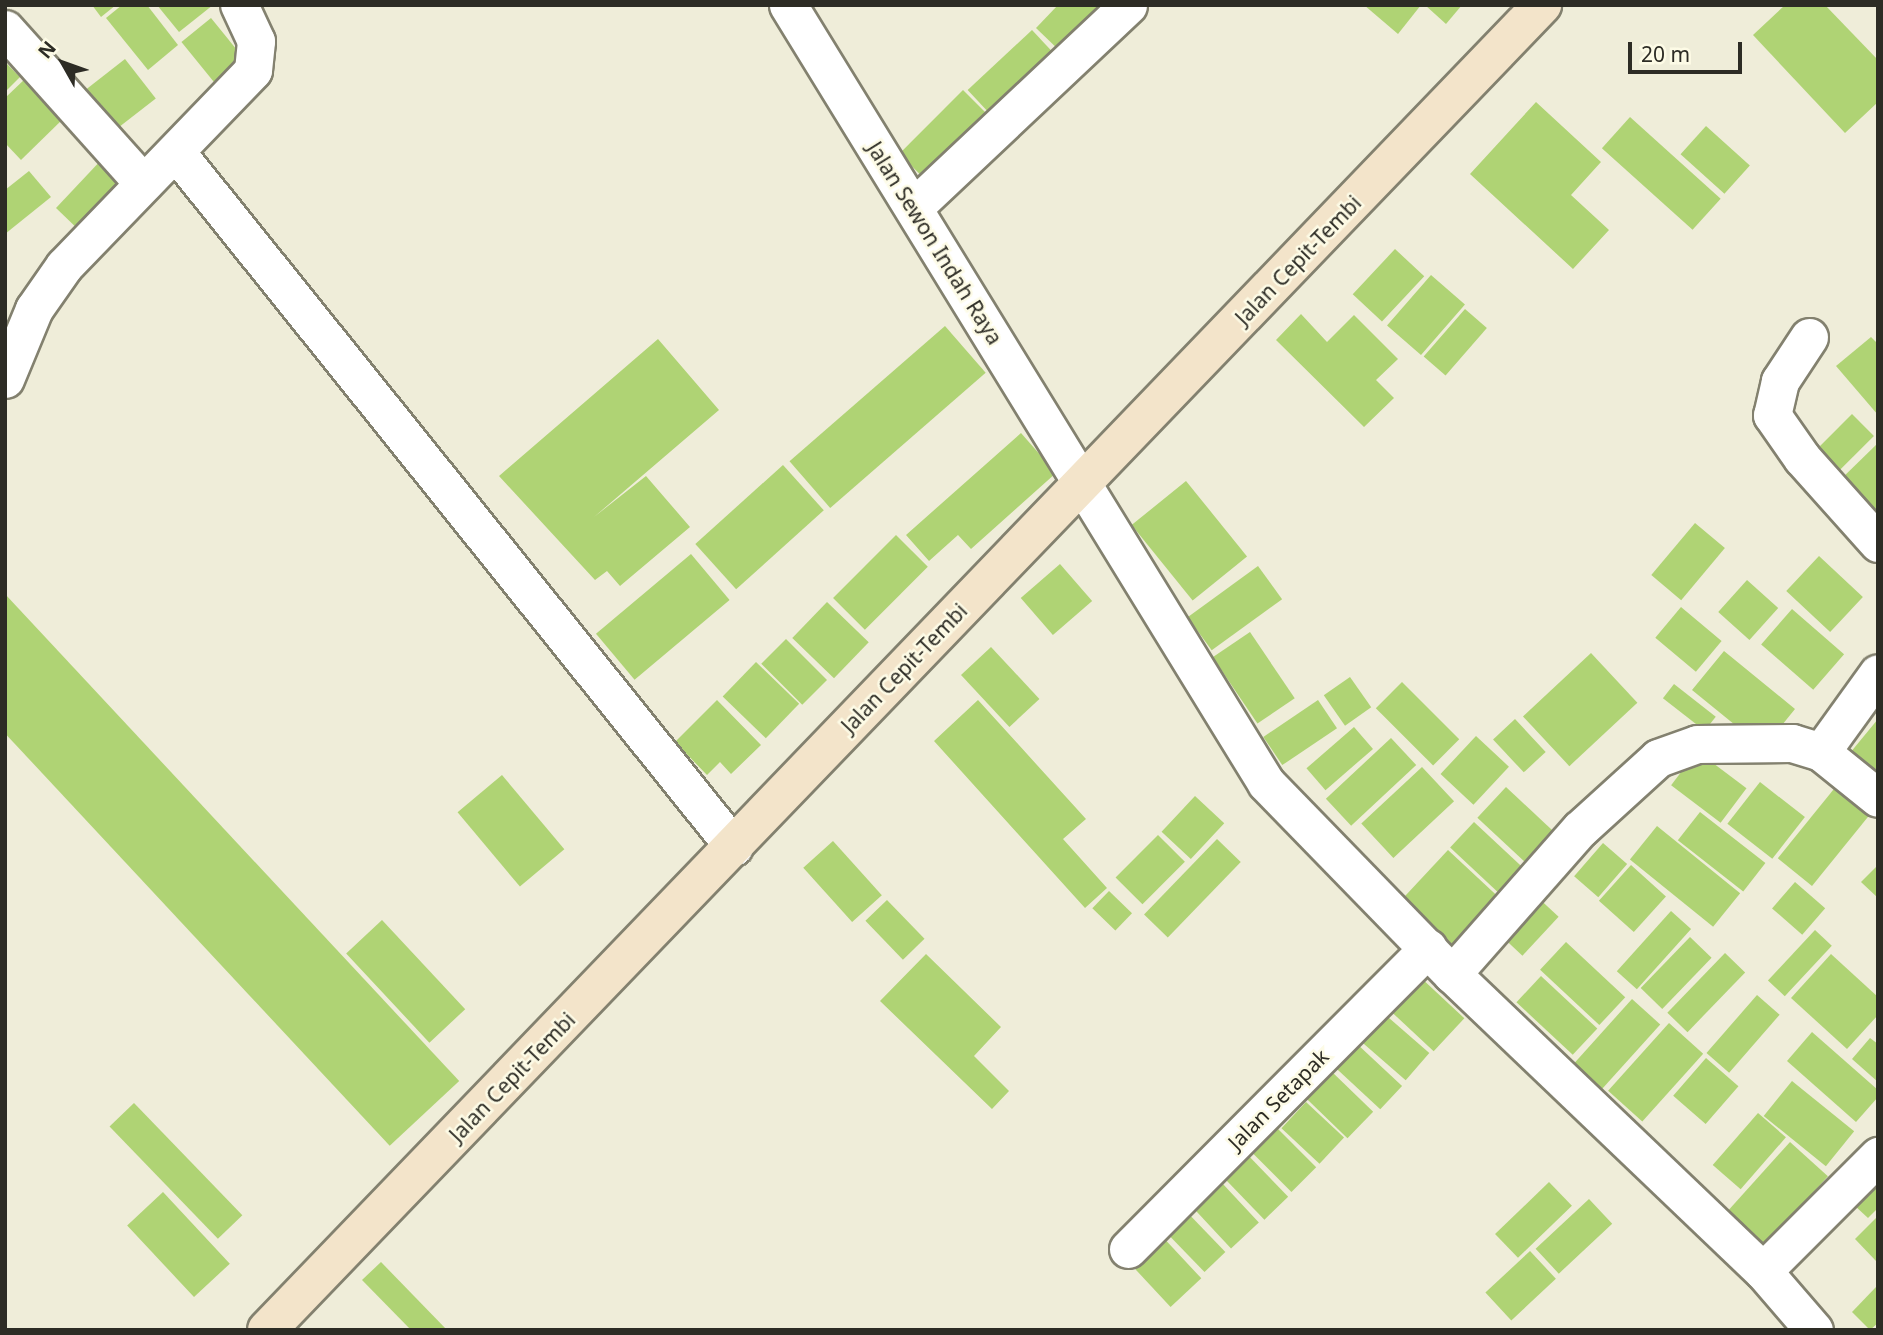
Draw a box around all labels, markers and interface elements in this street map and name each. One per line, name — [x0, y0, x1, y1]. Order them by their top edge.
north arrow — [28, 28, 98, 98]
scale bar — [1631, 28, 1745, 72]
text: N — [32, 35, 62, 64]
text: 20 m — [1641, 40, 1690, 68]
street label: Jalan Sewon Indah Raya — [862, 137, 1008, 349]
street label: Jalan Cepit-Tembi — [1230, 190, 1366, 330]
street label: Jalan Cepit-Tembi — [836, 598, 972, 738]
street label: Jalan Cepit-Tembi — [444, 1007, 580, 1147]
street label: Jalan Setapak — [1222, 1043, 1334, 1155]

